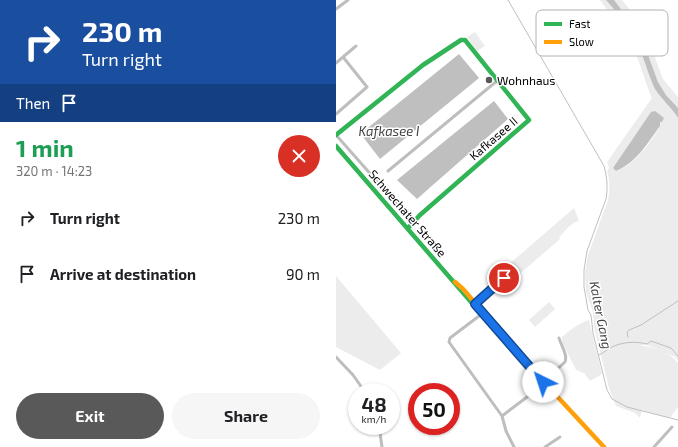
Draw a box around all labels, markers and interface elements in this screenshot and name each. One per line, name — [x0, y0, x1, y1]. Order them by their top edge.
legend — [536, 10, 668, 56]
text: 230 m — [82, 14, 163, 48]
icon: right — [16, 16, 68, 68]
text: Fast — [569, 17, 591, 30]
text: Slow — [569, 35, 594, 48]
text: Turn right — [82, 48, 162, 70]
place label: Wohnhaus — [497, 73, 555, 87]
marker: Wohnhaus — [484, 75, 494, 85]
icon: arrive — [58, 92, 80, 114]
text: Then — [16, 94, 50, 112]
street label: Kafkasee II — [466, 113, 520, 163]
water label: Kafkasee I — [359, 123, 419, 139]
text: 1 min — [16, 133, 74, 162]
button: close — [278, 135, 320, 177]
text: 320 m · 14:23 — [16, 163, 92, 179]
street label: Schwechater Straße — [366, 167, 450, 259]
icon: right — [16, 207, 38, 229]
text: Turn right — [50, 209, 120, 227]
text: 230 m — [278, 209, 320, 227]
pin — [487, 261, 521, 295]
icon: arrive — [16, 263, 38, 285]
text: Arrive at destination — [50, 265, 196, 283]
text: 90 m — [286, 265, 320, 283]
icon: arrive — [493, 267, 515, 289]
water label: Kalter Gang — [587, 280, 615, 350]
position arrow — [522, 361, 564, 403]
speed limit sign: 50 — [408, 383, 460, 435]
text: 48 — [361, 392, 387, 416]
button: Exit — [16, 393, 164, 439]
button: Share — [172, 393, 320, 439]
text: km/h — [362, 413, 386, 425]

